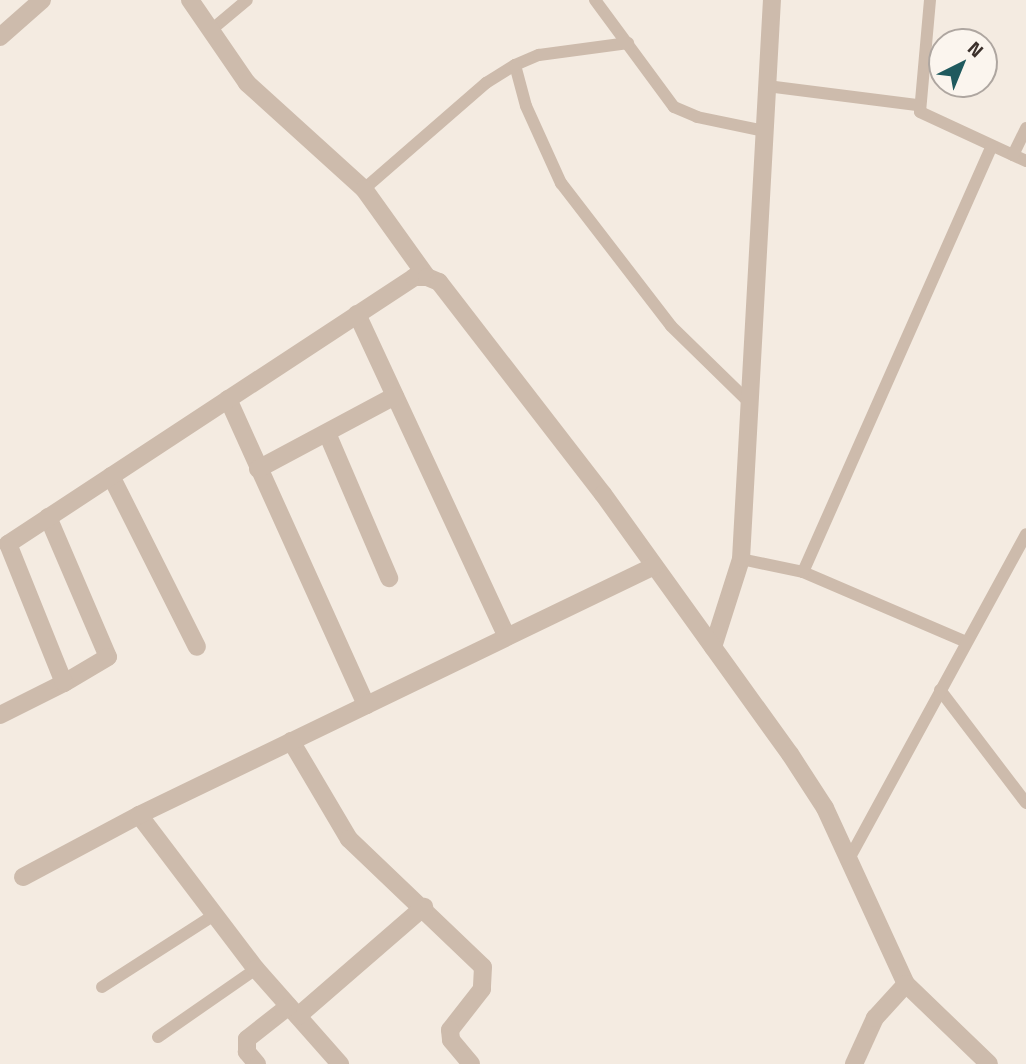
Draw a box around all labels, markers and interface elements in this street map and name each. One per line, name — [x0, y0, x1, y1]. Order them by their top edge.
north arrow — [928, 28, 998, 98]
text: N — [962, 34, 991, 64]

